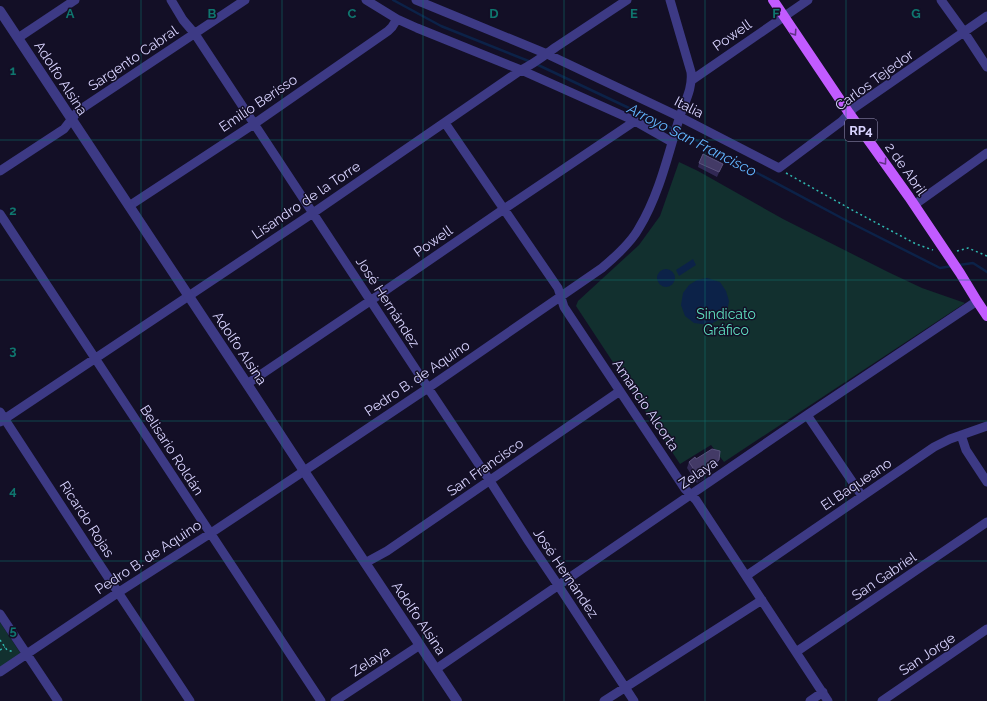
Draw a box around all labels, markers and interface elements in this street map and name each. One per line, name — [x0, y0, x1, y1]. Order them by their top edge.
text: A — [66, 6, 75, 21]
text: B — [208, 6, 217, 21]
text: C — [348, 6, 357, 21]
text: D — [489, 6, 499, 21]
text: E — [630, 6, 638, 21]
text: F — [772, 6, 780, 21]
text: G — [911, 6, 921, 21]
street label: Powell — [710, 16, 755, 54]
street label: Sargento Cabral — [85, 22, 181, 94]
one-way arrow — [789, 28, 796, 35]
street label: Adolfo Alsina — [31, 38, 91, 118]
street label: Carlos Tejedor — [832, 46, 916, 114]
text: 1 — [10, 63, 17, 78]
street label: Emilio Berisso — [216, 71, 300, 135]
street label: Italia — [672, 93, 706, 121]
water label: Arroyo San Francisco — [624, 99, 760, 180]
road number: RP4 — [845, 119, 877, 141]
street label: 2 de Abril — [882, 140, 930, 199]
street label: Lisandro de la Torre — [249, 158, 363, 242]
one-way arrow — [879, 158, 886, 165]
text: 2 — [9, 203, 17, 218]
street label: Powell — [411, 222, 456, 260]
street label: José Hernández — [353, 254, 423, 350]
park label: Sindicato Gráfico — [696, 306, 756, 338]
street label: Adolfo Alsina — [210, 308, 270, 388]
street label: Pedro B. de Aquino — [361, 337, 473, 419]
text: 3 — [9, 343, 17, 358]
street label: Amancio Alcorta — [610, 356, 682, 454]
street label: Belisario Roldán — [137, 402, 207, 498]
street label: San Francisco — [444, 435, 526, 499]
street label: Zelaya — [676, 454, 720, 492]
street label: El Baqueano — [818, 455, 894, 513]
street label: Ricardo Rojas — [56, 478, 118, 560]
text: 4 — [9, 483, 17, 498]
street label: Pedro B. de Aquino — [92, 517, 204, 597]
street label: José Hernández — [530, 525, 602, 621]
street label: San Gabriel — [849, 549, 919, 603]
street label: Adolfo Alsina — [389, 578, 449, 658]
text: 5 — [9, 623, 17, 638]
street label: San Jorge — [896, 629, 958, 679]
street label: Zelaya — [348, 643, 392, 679]

